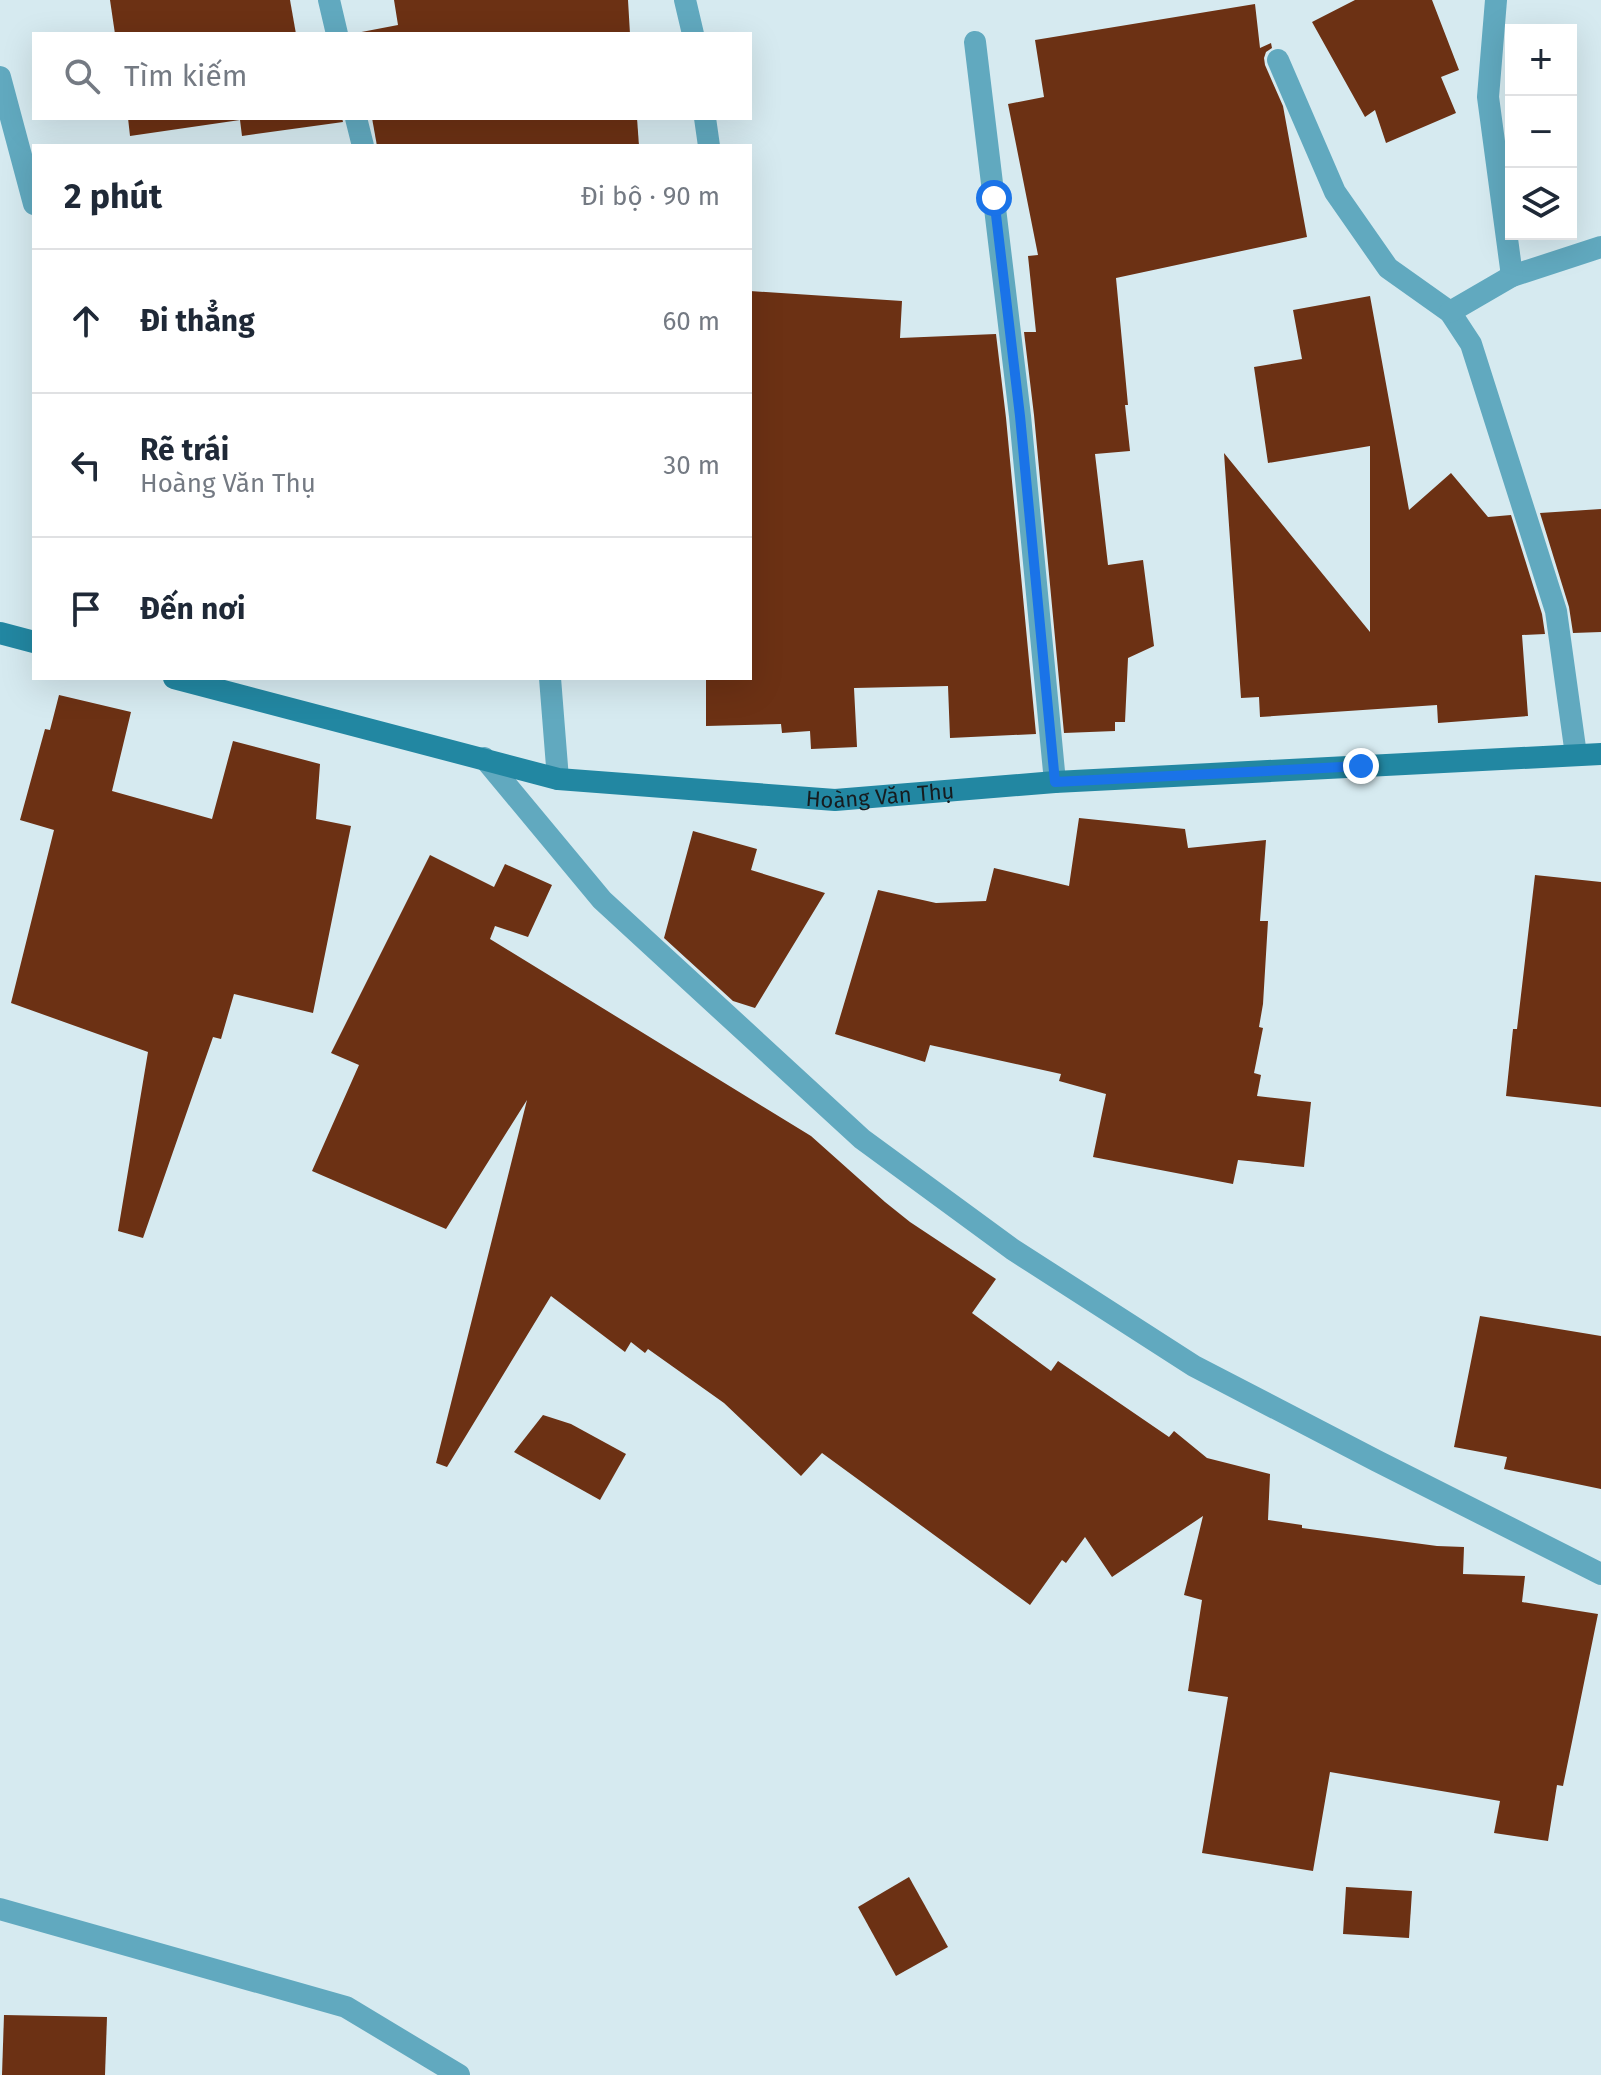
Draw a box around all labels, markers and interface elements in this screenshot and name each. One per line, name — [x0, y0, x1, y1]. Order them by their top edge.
map controls — [1505, 24, 1577, 240]
button: + — [1505, 24, 1577, 96]
search box — [32, 32, 752, 120]
icon: search — [60, 54, 104, 98]
text: Tìm kiếm — [124, 58, 248, 94]
button: − — [1505, 96, 1577, 168]
button: layers — [1505, 168, 1577, 240]
text: 2 phút — [64, 176, 162, 217]
route start — [976, 180, 1012, 216]
text: Đi bộ · 90 m — [581, 181, 720, 212]
icon: ahead — [64, 299, 108, 343]
text: Đi thẳng — [140, 303, 255, 339]
text: 60 m — [662, 306, 720, 337]
text: Rẽ trái — [140, 432, 229, 468]
icon: left — [64, 443, 108, 487]
text: 30 m — [663, 450, 720, 481]
text: Hoàng Văn Thụ — [140, 468, 316, 499]
icon: arrive — [64, 587, 108, 631]
text: Đến nơi — [140, 591, 245, 627]
route end — [1343, 748, 1379, 784]
street label: Hoàng Văn Thụ — [805, 777, 955, 814]

